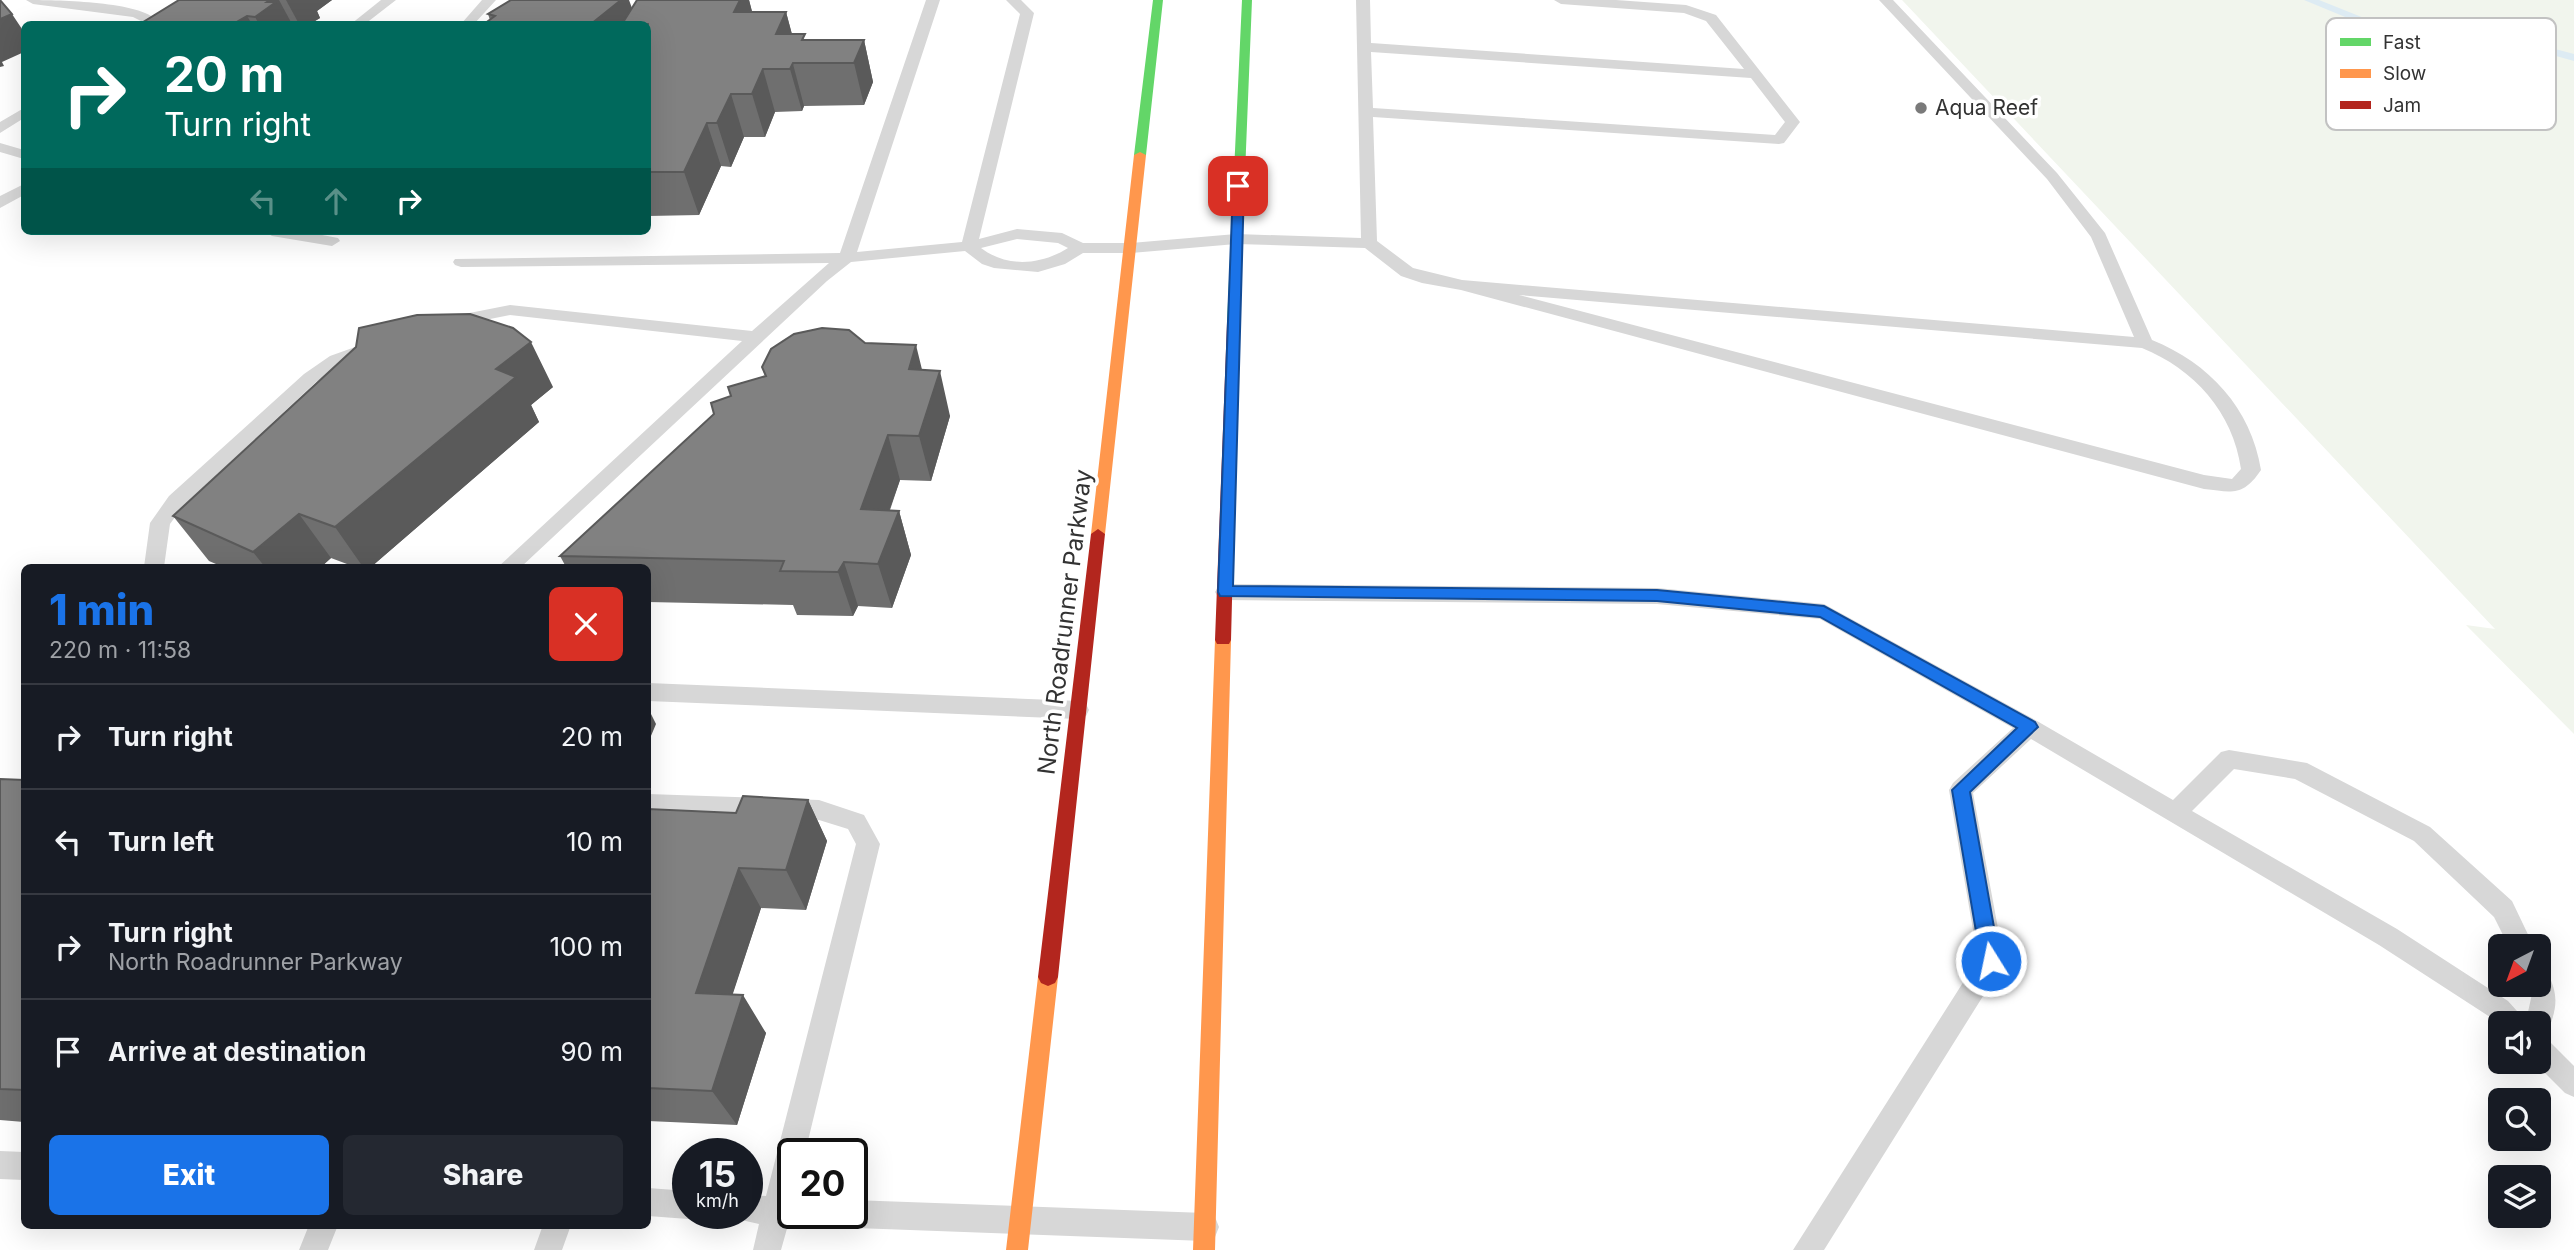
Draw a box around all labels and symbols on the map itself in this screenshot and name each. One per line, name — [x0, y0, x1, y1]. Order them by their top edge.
legend — [2326, 18, 2556, 130]
text: Fast — [2383, 31, 2421, 54]
text: Slow — [2383, 62, 2426, 85]
text: Jam — [2383, 94, 2421, 117]
place label: Aqua Reef — [1935, 95, 2038, 120]
marker: Aqua Reef — [1913, 100, 1929, 116]
pin — [1208, 156, 1268, 216]
street label: North Roadrunner Parkway — [1031, 468, 1098, 776]
position arrow — [1954, 924, 2028, 998]
north arrow — [2488, 934, 2552, 998]
speed limit sign: 20 — [777, 1138, 868, 1229]

